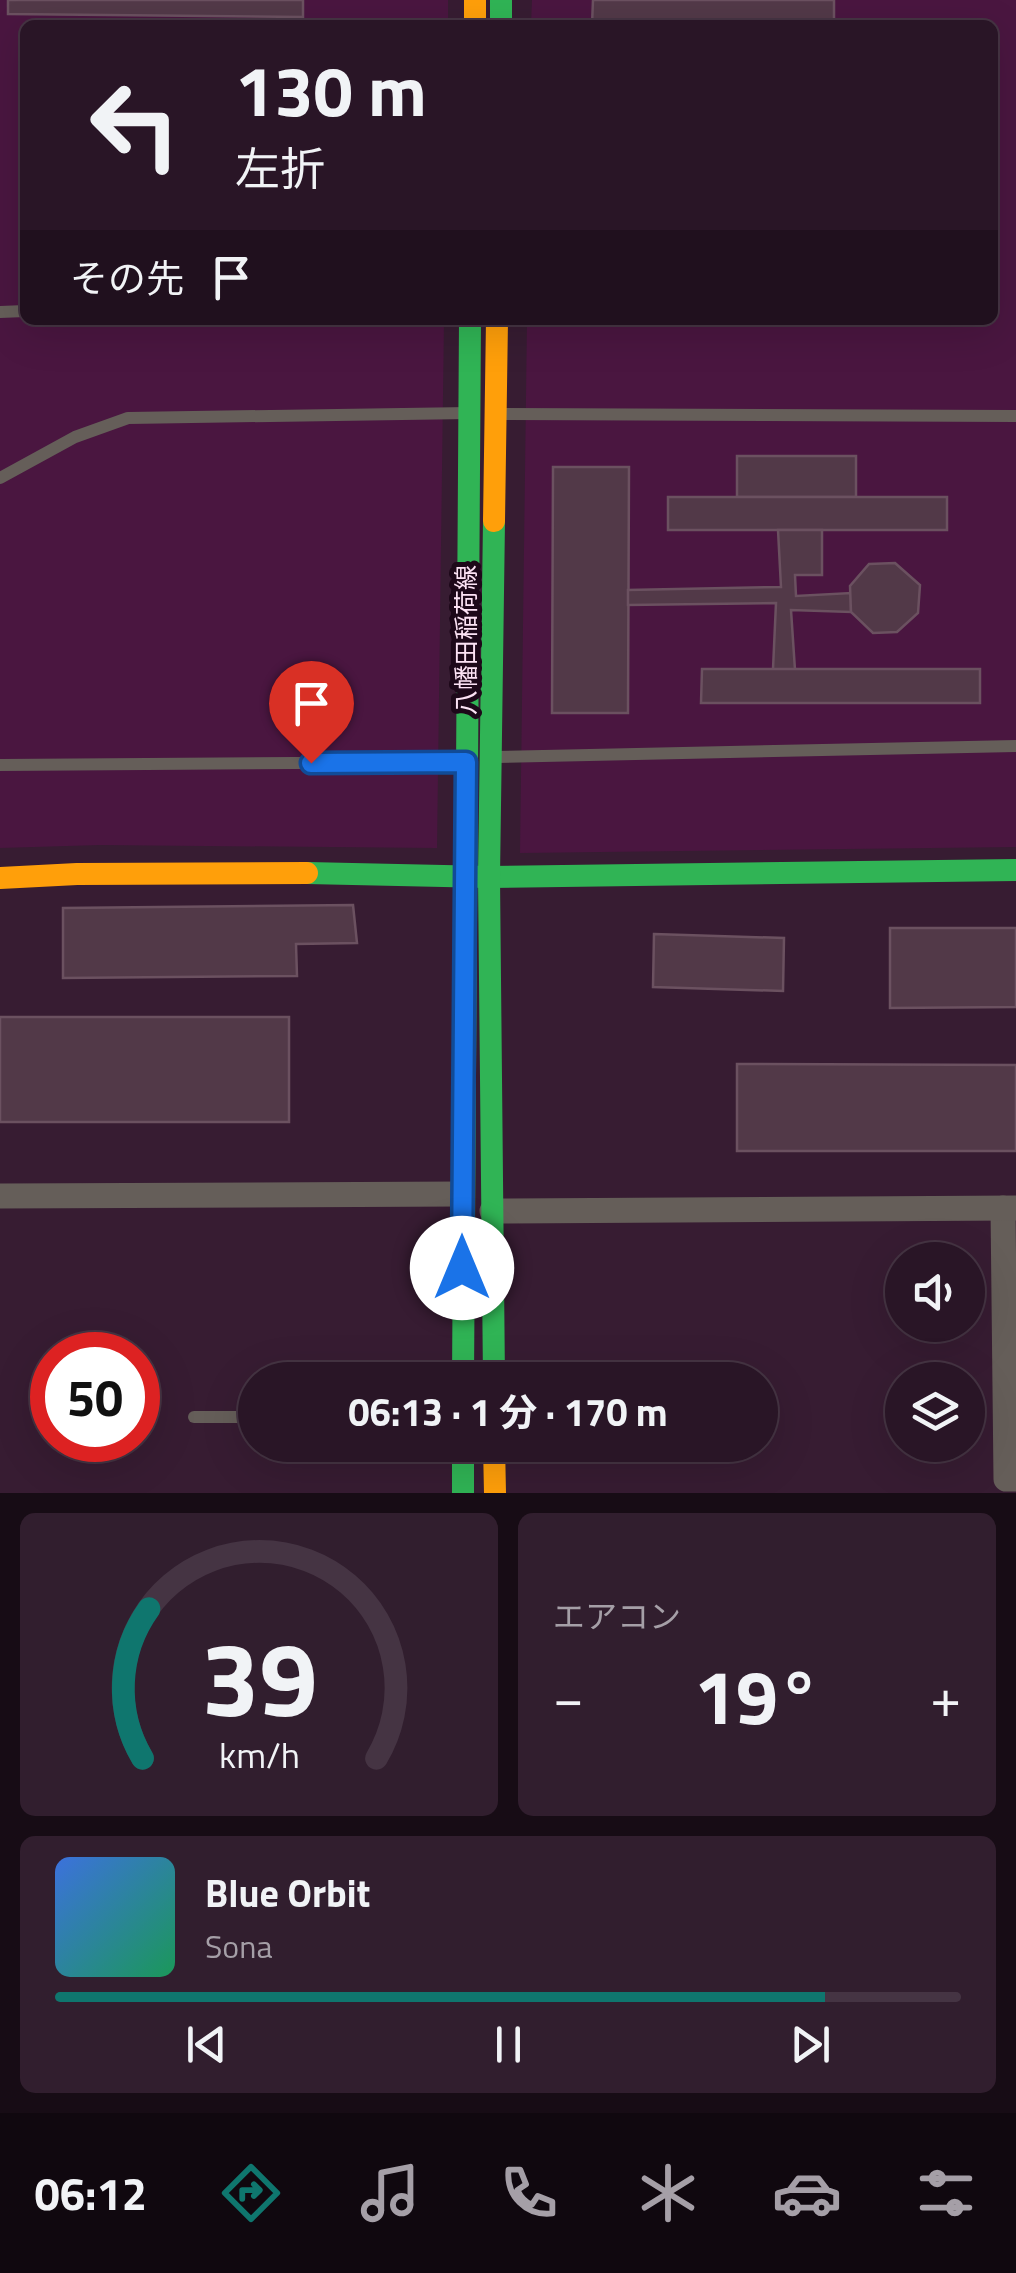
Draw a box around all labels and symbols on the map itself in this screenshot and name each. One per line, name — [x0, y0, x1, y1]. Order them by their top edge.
street label: 八幡田稲荷線 — [447, 565, 485, 715]
pin — [269, 661, 354, 764]
position arrow — [410, 1216, 514, 1320]
speed limit sign: 50 — [30, 1332, 160, 1462]

